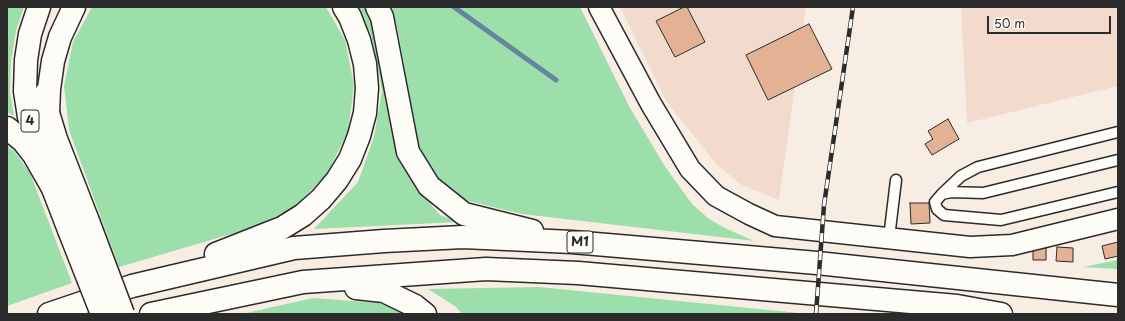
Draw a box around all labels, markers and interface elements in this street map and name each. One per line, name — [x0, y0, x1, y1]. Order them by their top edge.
scale bar — [989, 8, 1113, 34]
text: 50 m — [994, 14, 1025, 32]
road number: 4 — [21, 110, 39, 132]
road number: M1 — [567, 231, 593, 253]

